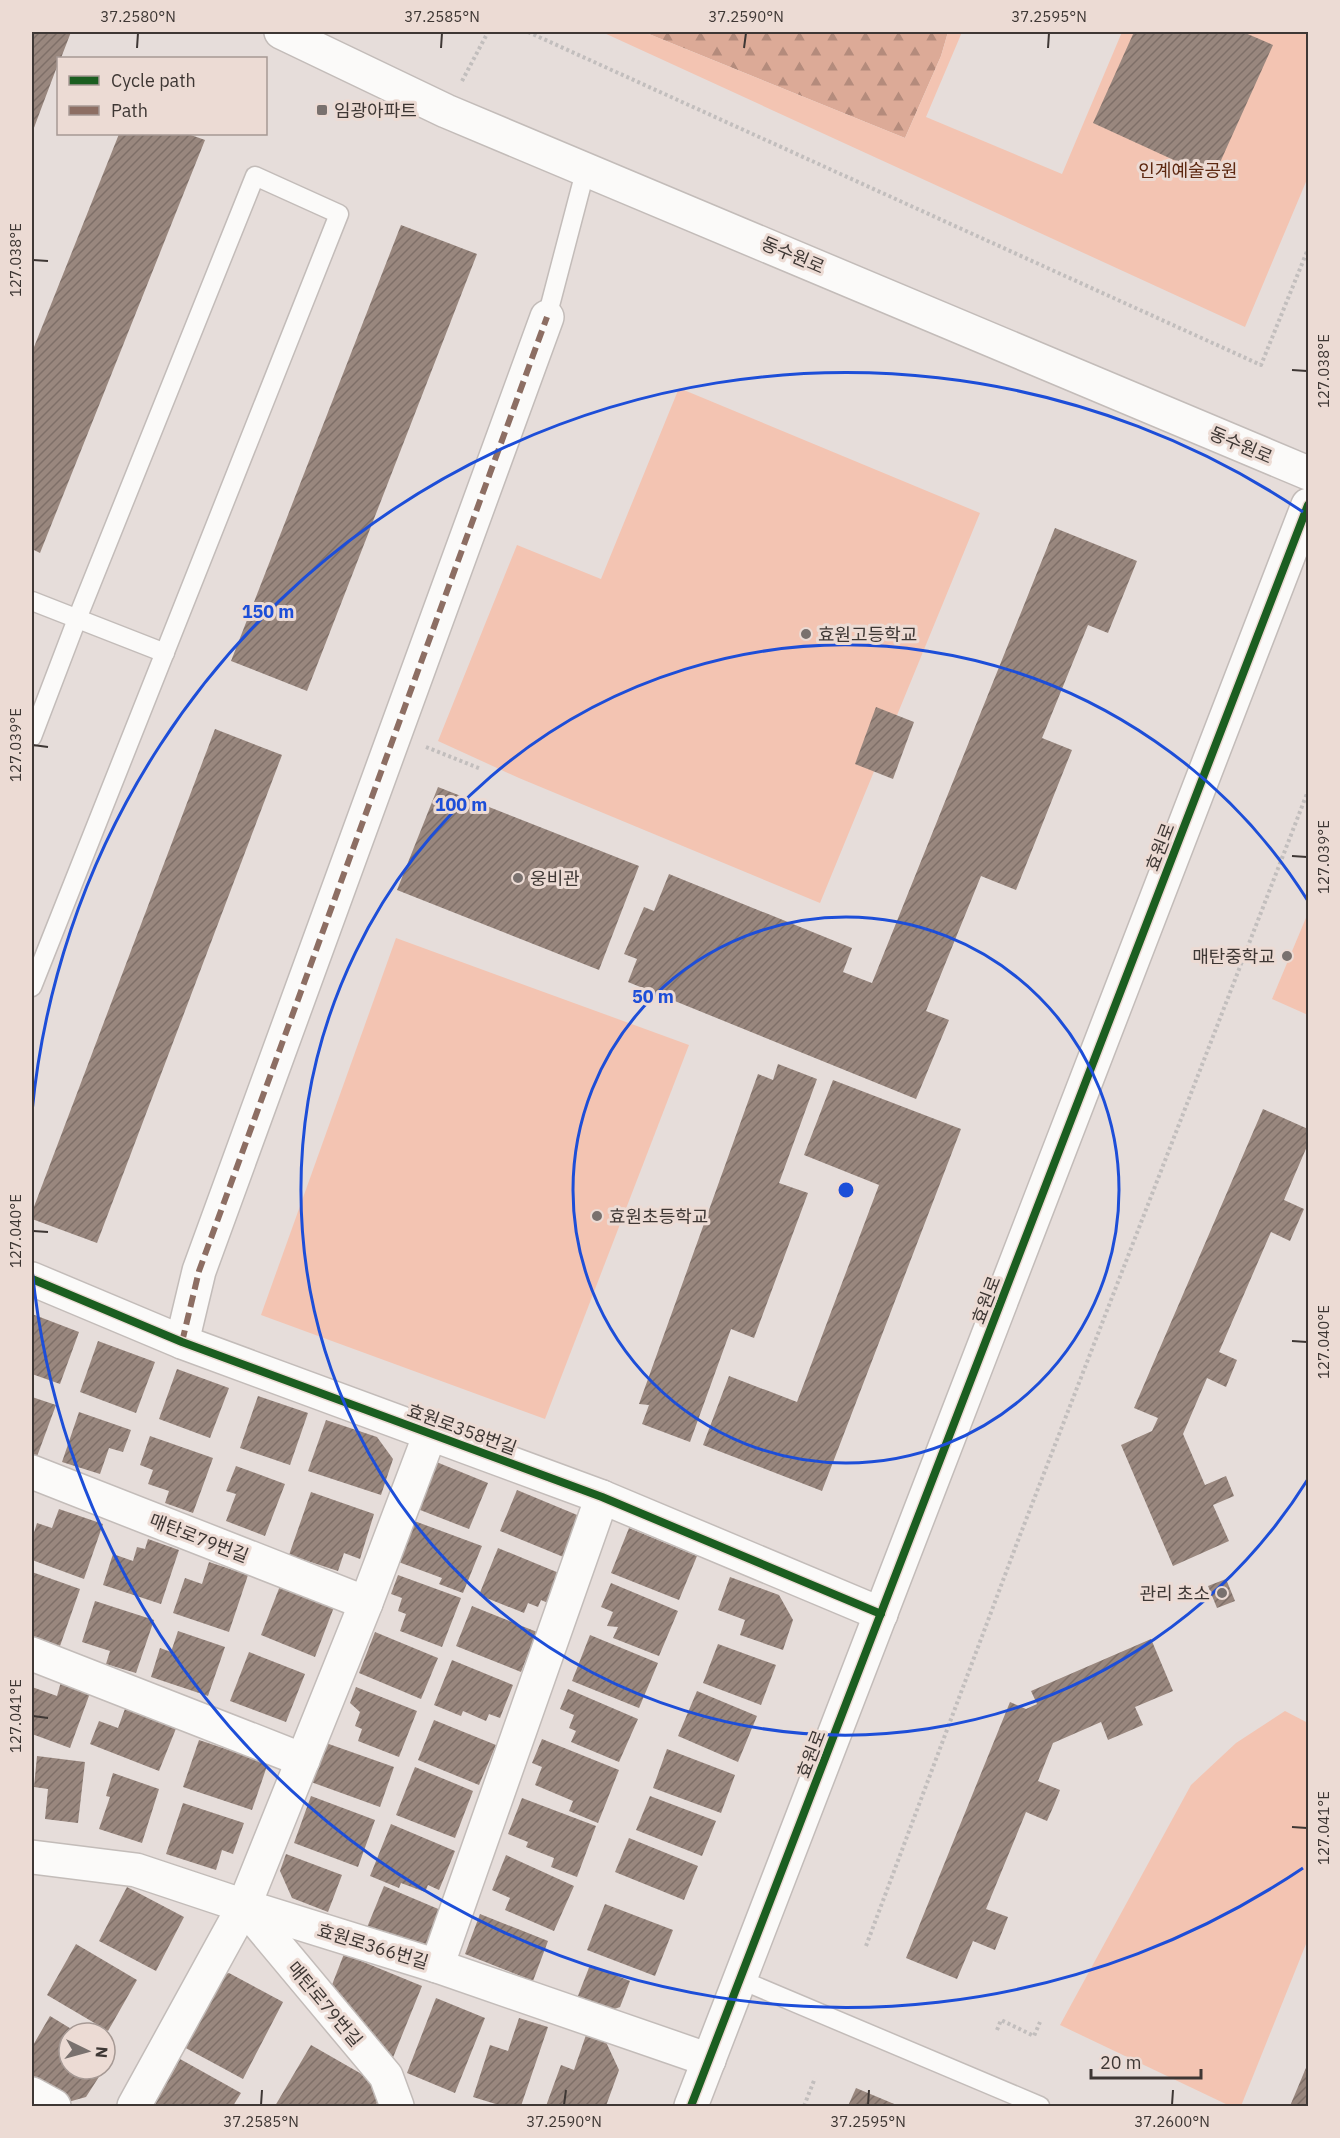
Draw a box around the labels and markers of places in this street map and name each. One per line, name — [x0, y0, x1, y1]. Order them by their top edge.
place label: 임광아파트 — [334, 99, 417, 122]
marker: 임광아파트 — [315, 103, 329, 117]
place label: 효원고등학교 — [818, 623, 917, 646]
marker: 효원고등학교 — [799, 627, 813, 641]
place label: 웅비관 — [530, 867, 580, 890]
marker: 웅비관 — [511, 871, 525, 885]
place label: 매탄중학교 — [1192, 945, 1275, 968]
marker: 매탄중학교 — [1280, 949, 1294, 963]
centre of rings — [836, 1180, 856, 1200]
place label: 효원초등학교 — [609, 1205, 708, 1228]
marker: 효원초등학교 — [590, 1209, 604, 1223]
place label: 관리 초소 — [1140, 1582, 1210, 1605]
marker: 관리 초소 — [1215, 1586, 1229, 1600]

